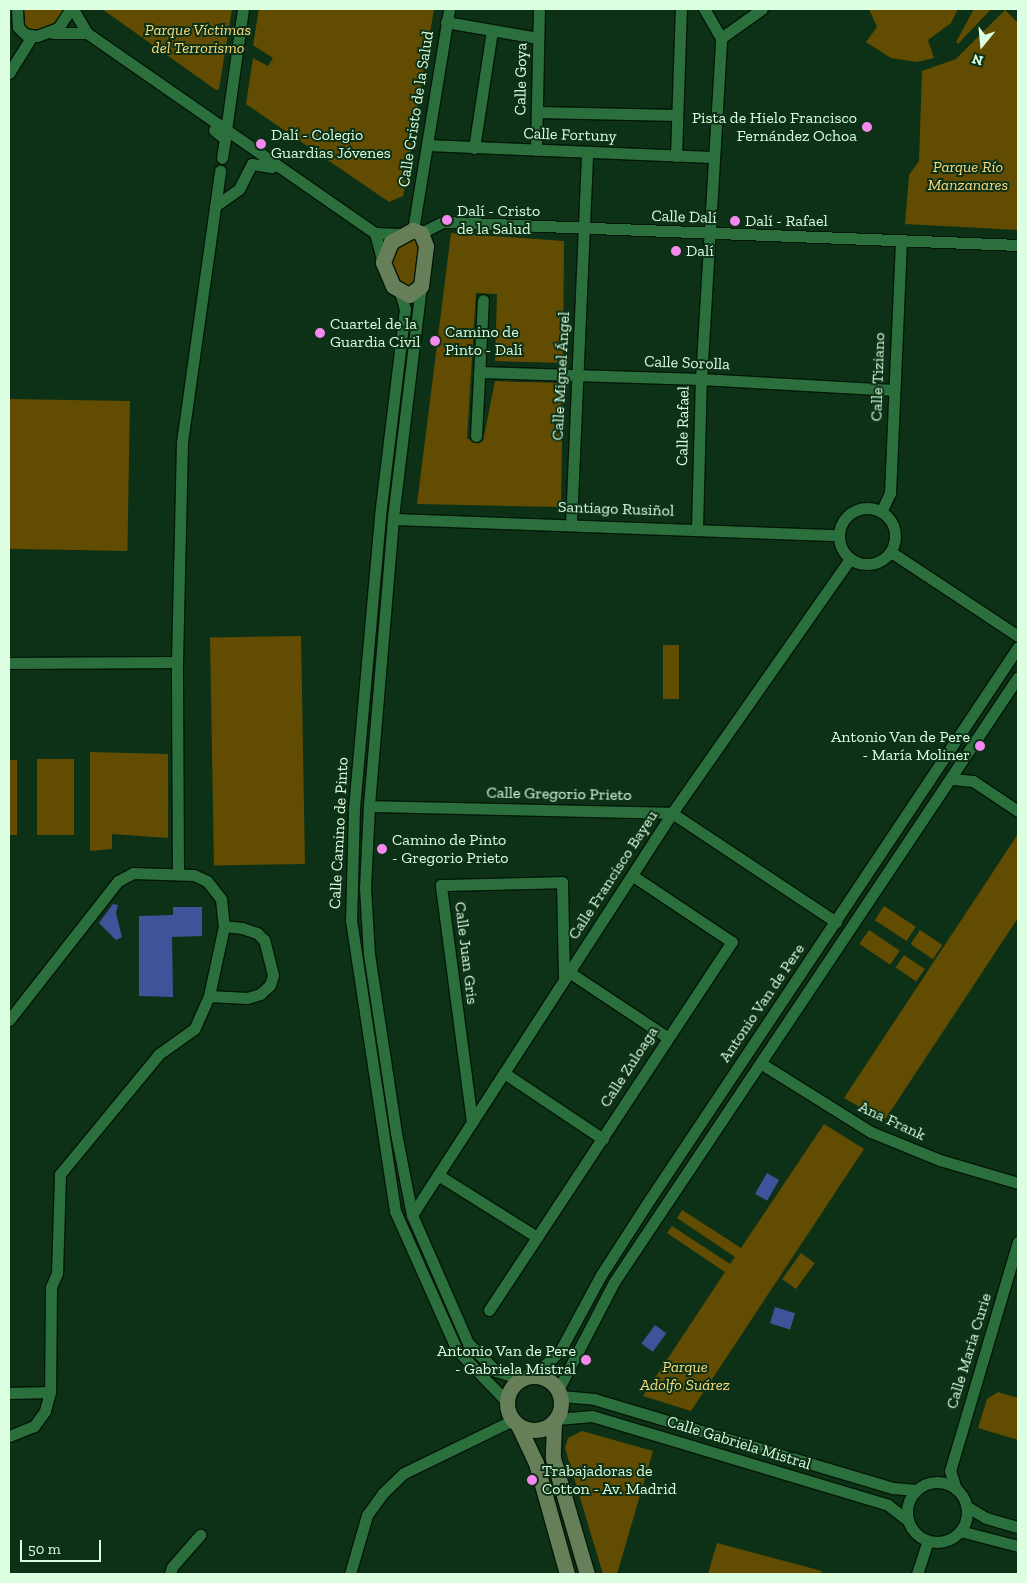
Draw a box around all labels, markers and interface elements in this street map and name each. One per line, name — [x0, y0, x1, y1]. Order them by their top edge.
park label: Parque Víctimas del Terrorismo — [144, 20, 252, 58]
north arrow — [957, 20, 1007, 70]
street label: Calle Cristo de la Salud — [394, 30, 438, 188]
street label: Calle Goya — [511, 43, 531, 115]
text: N — [970, 50, 985, 70]
place label: Pista de Hielo Francisco Fernández Ochoa — [692, 108, 857, 146]
marker: Pista de Hielo Francisco Fernández Ochoa — [861, 121, 873, 133]
street label: Calle Fortuny — [523, 124, 617, 146]
place label: Dalí - Colegio Guardias Jóvenes — [271, 125, 391, 163]
marker: Dalí - Colegio Guardias Jóvenes — [255, 138, 267, 150]
park label: Parque Río Manzanares — [928, 157, 1008, 195]
place label: Dalí - Cristo de la Salud — [457, 201, 540, 239]
street label: Calle Dalí — [651, 206, 717, 228]
place label: Dalí - Rafael — [745, 211, 828, 231]
marker: Dalí - Cristo de la Salud — [441, 214, 453, 226]
marker: Dalí - Rafael — [729, 215, 741, 227]
place label: Dalí — [686, 241, 714, 261]
marker: Dalí — [670, 245, 682, 257]
street label: Calle Miguel Ángel — [548, 311, 574, 441]
place label: Cuartel de la Guardia Civil — [330, 314, 421, 352]
place label: Camino de Pinto - Dalí — [445, 322, 522, 360]
marker: Cuartel de la Guardia Civil — [314, 327, 326, 339]
street label: Calle Tiziano — [867, 332, 889, 422]
marker: Camino de Pinto - Dalí — [429, 335, 441, 347]
street label: Calle Sorolla — [644, 352, 730, 374]
street label: Calle Rafael — [673, 386, 693, 466]
street label: Santiago Rusiñol — [558, 497, 674, 521]
place label: Antonio Van de Pere - María Moliner — [830, 727, 970, 765]
marker: Antonio Van de Pere - María Moliner — [974, 740, 986, 752]
street label: Calle Camino de Pinto — [325, 757, 353, 909]
street label: Calle Gregorio Prieto — [486, 783, 632, 805]
street label: Calle Francisco Bayeu — [564, 807, 662, 943]
place label: Camino de Pinto - Gregorio Prieto — [392, 830, 509, 868]
marker: Camino de Pinto - Gregorio Prieto — [376, 843, 388, 855]
street label: Calle Juan Gris — [450, 900, 482, 1006]
street label: Antonio Van de Pere — [715, 940, 809, 1066]
street label: Calle Zuloaga — [596, 1023, 662, 1111]
street label: Ana Frank — [855, 1097, 929, 1145]
street label: Calle María Curie — [942, 1291, 996, 1411]
place label: Antonio Van de Pere - Gabriela Mistral — [436, 1341, 576, 1379]
marker: Antonio Van de Pere - Gabriela Mistral — [580, 1354, 592, 1366]
park label: Parque Adolfo Suárez — [640, 1357, 730, 1395]
street label: Calle Gabriela Mistral — [665, 1412, 813, 1474]
place label: Trabajadoras de Cotton - Av. Madrid — [542, 1461, 677, 1499]
marker: Trabajadoras de Cotton - Av. Madrid — [526, 1474, 538, 1486]
scale bar — [22, 1530, 104, 1562]
text: 50 m — [28, 1540, 61, 1558]

